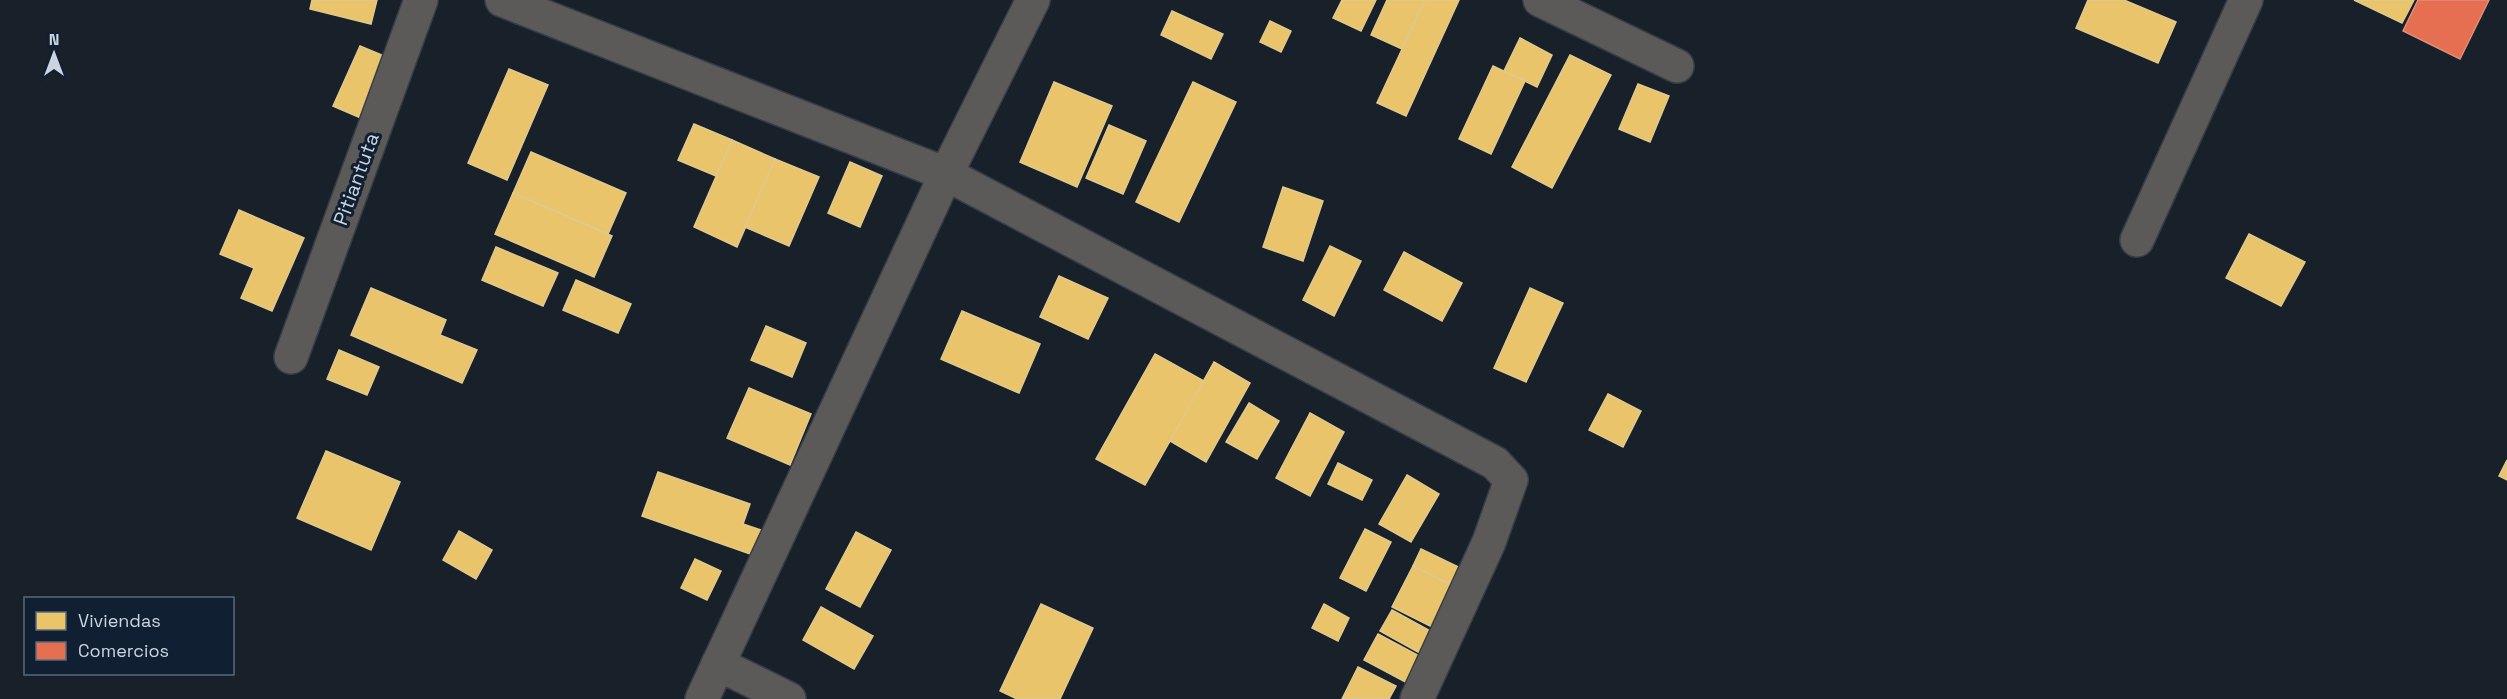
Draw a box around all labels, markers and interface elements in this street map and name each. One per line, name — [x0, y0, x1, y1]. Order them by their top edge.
north arrow — [24, 24, 84, 84]
text: N — [49, 29, 59, 50]
street label: Pitiantuta — [327, 129, 385, 229]
legend — [24, 597, 234, 675]
text: Viviendas — [78, 609, 161, 632]
text: Comercios — [78, 639, 169, 662]

